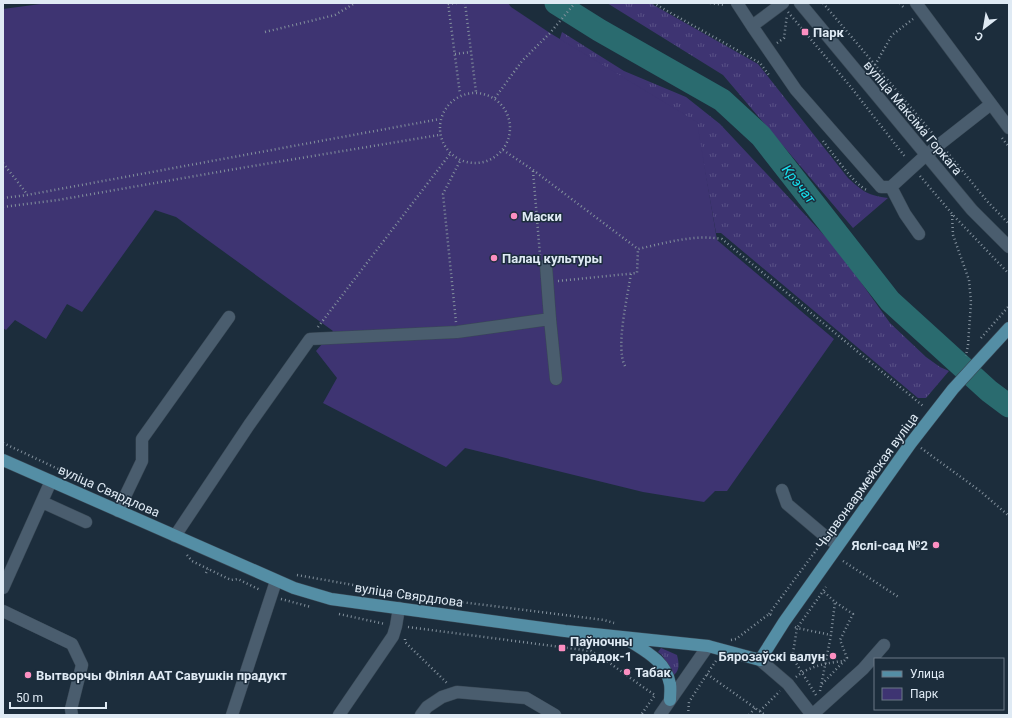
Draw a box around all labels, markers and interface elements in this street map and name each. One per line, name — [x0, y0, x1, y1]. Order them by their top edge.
north arrow — [964, 8, 1004, 48]
place label: Парк — [813, 25, 844, 40]
marker: Парк — [800, 27, 810, 37]
text: С — [973, 29, 986, 44]
street label: вуліца Максіма Горкага — [861, 58, 965, 178]
water label: Крэчат — [779, 161, 819, 207]
place label: Маски — [522, 209, 562, 224]
marker: Маски — [509, 211, 519, 221]
place label: Палац культуры — [502, 251, 602, 266]
marker: Палац культуры — [489, 253, 499, 263]
street label: Чырвонаармейская вуліца — [813, 410, 921, 552]
street label: вуліца Свярдлова — [56, 462, 162, 520]
place label: Яслі-сад №2 — [851, 538, 928, 553]
marker: Яслі-сад №2 — [931, 540, 941, 550]
street label: вуліца Свярдлова — [354, 580, 464, 610]
place label: Паўночны гарадок-1 — [570, 634, 633, 664]
marker: Паўночны гарадок-1 — [557, 643, 567, 653]
place label: Бярозаўскі валун — [719, 649, 825, 664]
marker: Бярозаўскі валун — [828, 651, 838, 661]
legend — [874, 658, 1004, 710]
place label: Табак — [635, 665, 671, 680]
marker: Табак — [622, 667, 632, 677]
text: Улица — [910, 667, 945, 681]
place label: Вытворчы Філіял ААТ Савушкін прадукт — [36, 668, 287, 683]
marker: Вытворчы Філіял ААТ Савушкін прадукт — [23, 670, 33, 680]
scale bar — [10, 684, 106, 710]
text: Парк — [910, 687, 939, 701]
text: 50 m — [16, 691, 43, 705]

